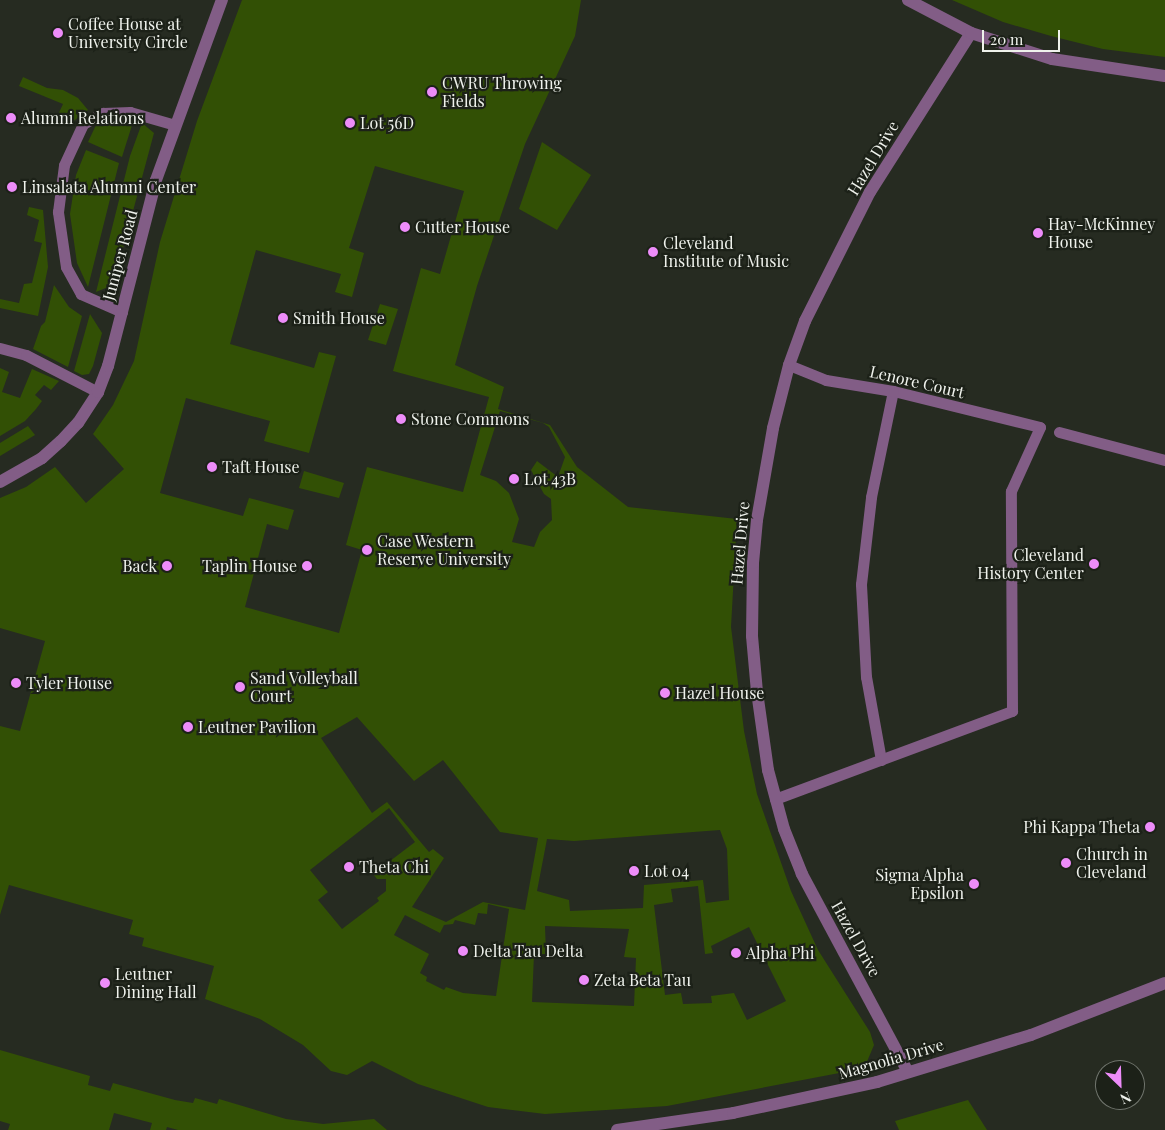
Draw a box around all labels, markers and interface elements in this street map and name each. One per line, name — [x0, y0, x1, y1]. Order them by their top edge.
place label: Coffee House at University Circle — [68, 14, 188, 52]
scale bar — [985, 20, 1062, 52]
marker: Coffee House at University Circle — [52, 27, 64, 39]
text: 20 m — [990, 29, 1023, 49]
place label: CWRU Throwing Fields — [442, 73, 562, 111]
marker: CWRU Throwing Fields — [426, 86, 438, 98]
place label: Alumni Relations — [21, 108, 144, 128]
marker: Alumni Relations — [5, 112, 17, 124]
place label: Lot 56D — [360, 113, 414, 133]
marker: Lot 56D — [344, 117, 356, 129]
street label: Hazel Drive — [843, 117, 903, 199]
place label: Linsalata Alumni Center — [22, 177, 197, 197]
marker: Linsalata Alumni Center — [6, 181, 18, 193]
street label: Juniper Road — [99, 207, 141, 303]
place label: Hay-McKinney House — [1048, 214, 1155, 252]
place label: Cutter House — [415, 217, 510, 237]
marker: Cutter House — [399, 221, 411, 233]
marker: Hay-McKinney House — [1032, 227, 1044, 239]
place label: Cleveland Institute of Music — [663, 233, 789, 271]
marker: Cleveland Institute of Music — [647, 246, 659, 258]
place label: Smith House — [293, 308, 385, 328]
marker: Smith House — [277, 312, 289, 324]
street label: Lenore Court — [868, 362, 966, 402]
place label: Stone Commons — [411, 409, 529, 429]
marker: Stone Commons — [395, 413, 407, 425]
place label: Taft House — [222, 457, 300, 477]
marker: Taft House — [206, 461, 218, 473]
place label: Lot 43B — [524, 469, 577, 489]
marker: Lot 43B — [508, 473, 520, 485]
street label: Hazel Drive — [727, 501, 753, 585]
place label: Case Western Reserve University — [377, 531, 511, 569]
marker: Case Western Reserve University — [361, 544, 373, 556]
place label: Cleveland History Center — [977, 545, 1084, 583]
place label: Back — [122, 556, 157, 576]
place label: Taplin House — [202, 556, 297, 576]
marker: Cleveland History Center — [1088, 558, 1100, 570]
marker: Back — [161, 560, 173, 572]
marker: Taplin House — [301, 560, 313, 572]
place label: Sand Volleyball Court — [250, 668, 358, 706]
place label: Tyler House — [26, 673, 112, 693]
marker: Tyler House — [10, 677, 22, 689]
marker: Sand Volleyball Court — [234, 681, 246, 693]
place label: Hazel House — [675, 683, 764, 703]
marker: Hazel House — [659, 687, 671, 699]
place label: Leutner Pavilion — [198, 717, 316, 737]
marker: Leutner Pavilion — [182, 721, 194, 733]
place label: Phi Kappa Theta — [1023, 817, 1140, 837]
marker: Phi Kappa Theta — [1144, 821, 1156, 833]
place label: Church in Cleveland — [1076, 844, 1148, 882]
place label: Theta Chi — [359, 857, 429, 877]
marker: Church in Cleveland — [1060, 857, 1072, 869]
marker: Theta Chi — [343, 861, 355, 873]
place label: Lot 04 — [644, 861, 689, 881]
marker: Lot 04 — [628, 865, 640, 877]
place label: Sigma Alpha Epsilon — [875, 865, 964, 903]
marker: Sigma Alpha Epsilon — [968, 878, 980, 890]
street label: Hazel Drive — [827, 898, 885, 980]
place label: Delta Tau Delta — [473, 941, 584, 961]
place label: Alpha Phi — [746, 943, 815, 963]
marker: Delta Tau Delta — [457, 945, 469, 957]
marker: Alpha Phi — [730, 947, 742, 959]
place label: Leutner Dining Hall — [115, 964, 196, 1002]
place label: Zeta Beta Tau — [594, 970, 692, 990]
marker: Zeta Beta Tau — [578, 974, 590, 986]
marker: Leutner Dining Hall — [99, 977, 111, 989]
street label: Magnolia Drive — [836, 1035, 946, 1083]
north arrow — [1095, 1060, 1145, 1110]
text: N — [1117, 1088, 1134, 1109]

